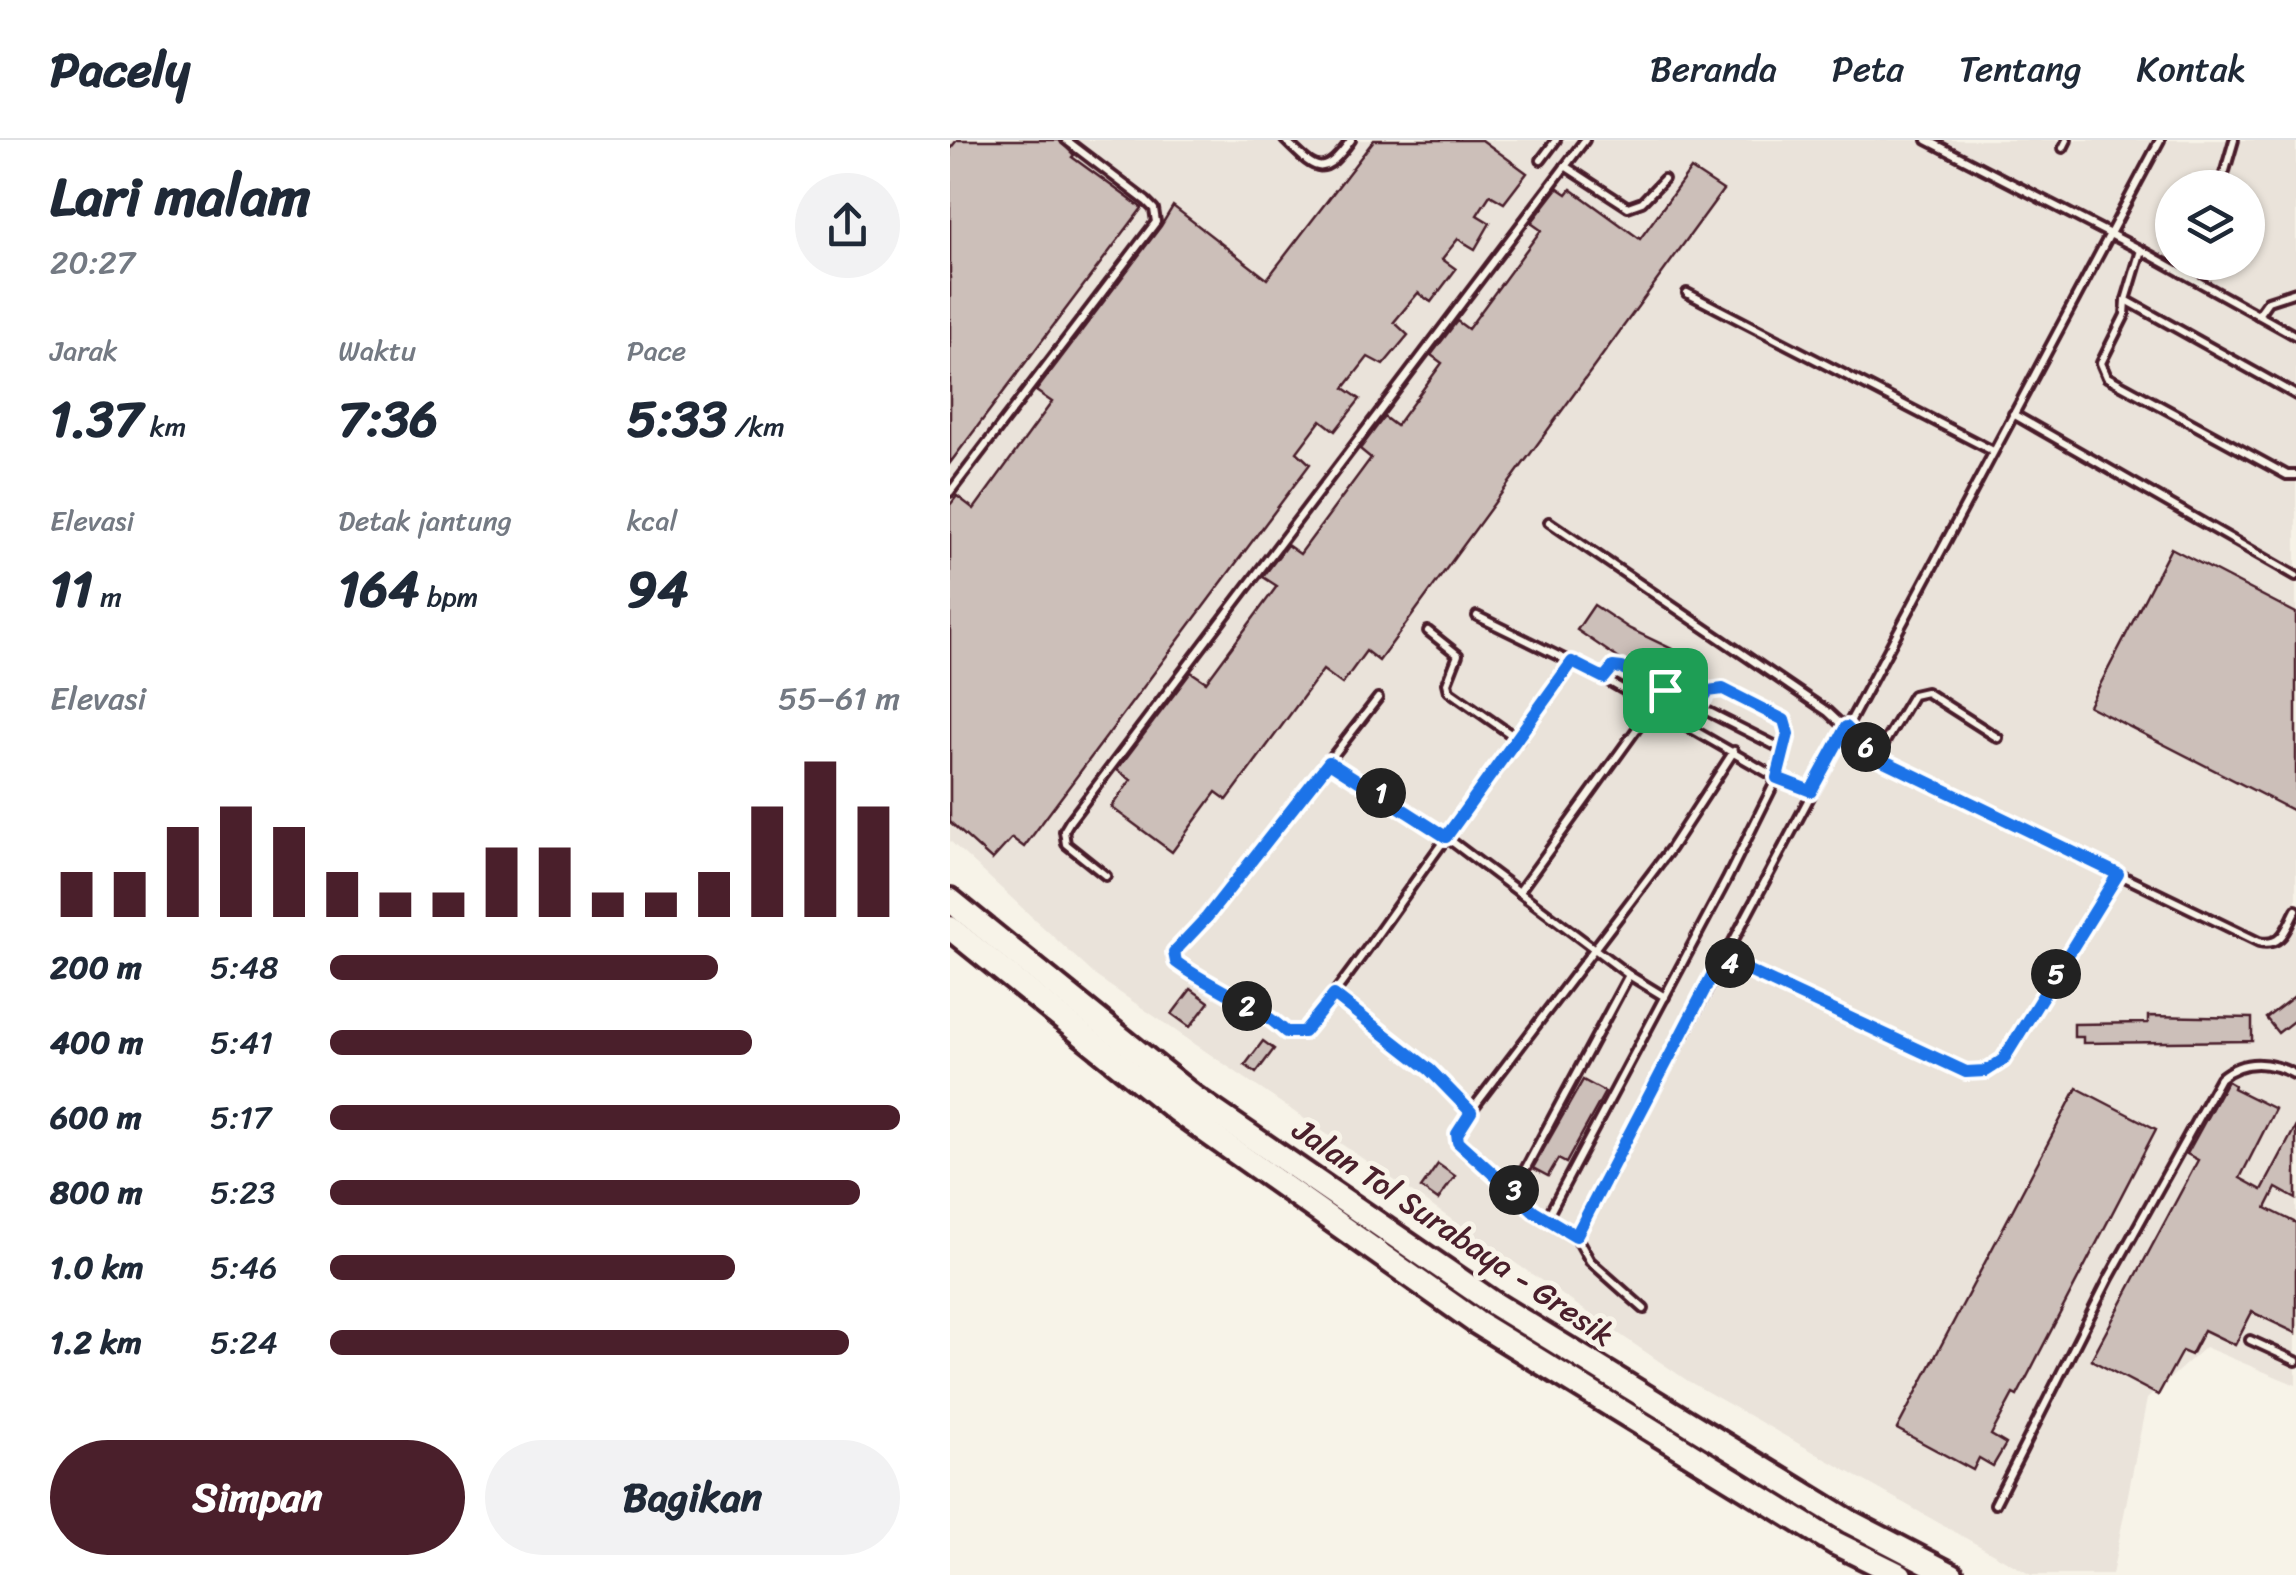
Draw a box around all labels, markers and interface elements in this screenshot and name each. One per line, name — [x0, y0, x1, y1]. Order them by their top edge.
text: Pacely — [50, 27, 190, 112]
text: Beranda — [1650, 38, 1777, 100]
text: Peta — [1832, 38, 1904, 100]
text: Tentang — [1959, 38, 2082, 100]
text: Kontak — [2137, 38, 2246, 100]
text: Lari malam — [50, 148, 310, 245]
map controls — [2155, 170, 2265, 280]
button: layers — [2155, 170, 2265, 280]
button: share — [795, 173, 900, 278]
text: 20:27 — [50, 234, 135, 291]
text: Jarak — [50, 326, 118, 375]
text: Waktu — [338, 326, 416, 375]
text: Pace — [627, 326, 686, 375]
text: 1.37 — [50, 375, 143, 464]
text: 7:36 — [338, 375, 438, 464]
text: 5:33 — [627, 375, 727, 464]
text: km — [143, 402, 186, 451]
text: /km — [727, 402, 785, 451]
text: Elevasi — [50, 496, 134, 545]
text: Detak jantung — [338, 496, 512, 545]
text: kcal — [627, 496, 678, 545]
text: 11 — [50, 545, 93, 634]
text: 164 — [338, 545, 419, 634]
text: 94 — [627, 545, 689, 634]
text: m — [93, 572, 122, 621]
text: bpm — [419, 572, 478, 621]
pin — [1623, 648, 1708, 733]
icon: arrive — [1638, 663, 1693, 718]
text: Elevasi — [50, 670, 146, 727]
text: 55–61 m — [778, 670, 900, 727]
pin: 6 — [1841, 722, 1891, 772]
text: 6 — [1858, 722, 1874, 771]
pin: 1 — [1356, 768, 1406, 818]
text: 1 — [1375, 768, 1387, 817]
pin: 4 — [1705, 938, 1755, 988]
text: 4 — [1721, 938, 1739, 987]
text: 200 m — [50, 939, 142, 996]
text: 5:48 — [210, 939, 279, 996]
pin: 5 — [2031, 949, 2081, 999]
text: 5 — [2047, 949, 2065, 998]
pin: 2 — [1222, 981, 1272, 1031]
text: 2 — [1239, 981, 1255, 1030]
text: 400 m — [50, 1014, 143, 1071]
text: 5:41 — [210, 1014, 273, 1071]
text: 600 m — [50, 1089, 142, 1146]
text: 5:17 — [210, 1089, 271, 1146]
street label: Jalan Tol Surabaya - Gresik — [1280, 1102, 1627, 1362]
text: 800 m — [50, 1164, 143, 1221]
text: 5:23 — [210, 1164, 275, 1221]
pin: 3 — [1489, 1165, 1539, 1215]
text: 3 — [1506, 1165, 1522, 1214]
text: 1.0 km — [50, 1239, 144, 1296]
text: 5:46 — [210, 1239, 277, 1296]
text: 1.2 km — [50, 1314, 142, 1371]
text: 5:24 — [210, 1314, 278, 1371]
button: Simpan — [50, 1440, 465, 1555]
button: Bagikan — [485, 1440, 900, 1555]

